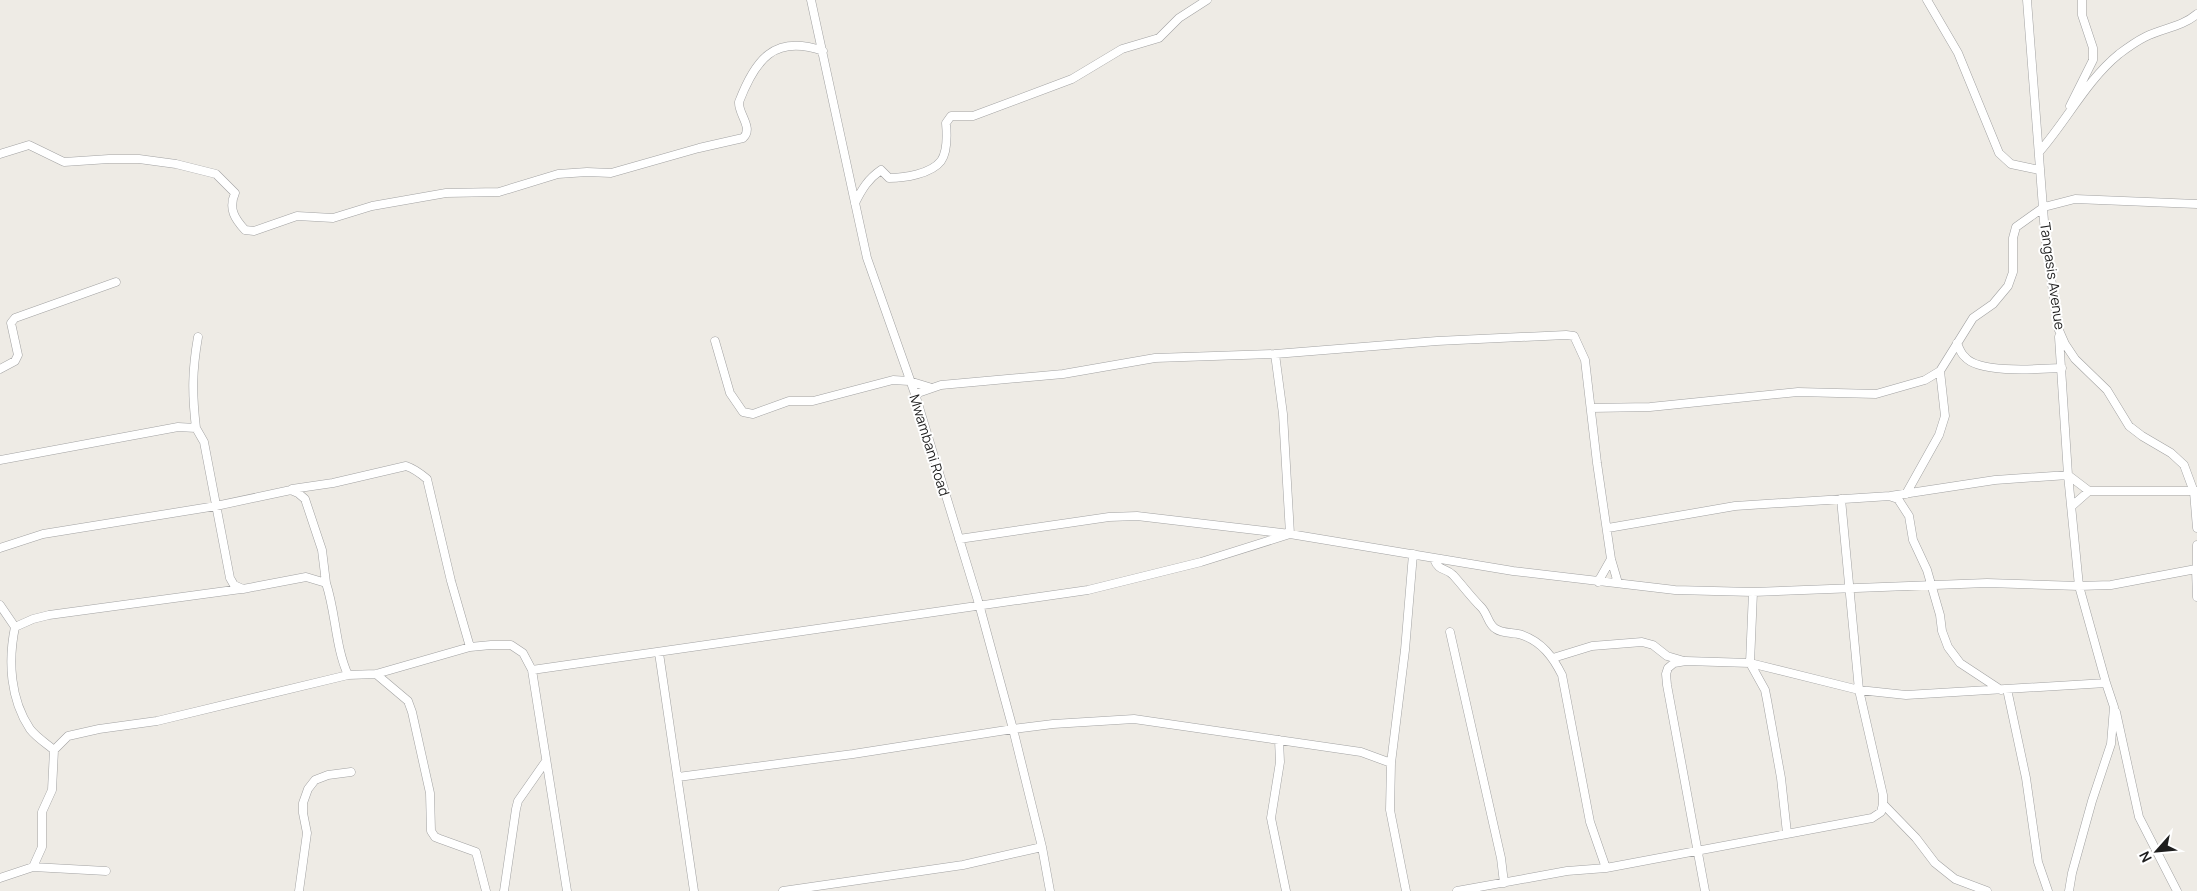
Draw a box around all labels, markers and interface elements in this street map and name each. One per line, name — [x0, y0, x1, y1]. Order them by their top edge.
street label: Tangasis Avenue — [2036, 221, 2070, 331]
street label: Mwambani Road — [906, 392, 954, 498]
north arrow — [2132, 826, 2182, 876]
text: N — [2134, 848, 2156, 866]

